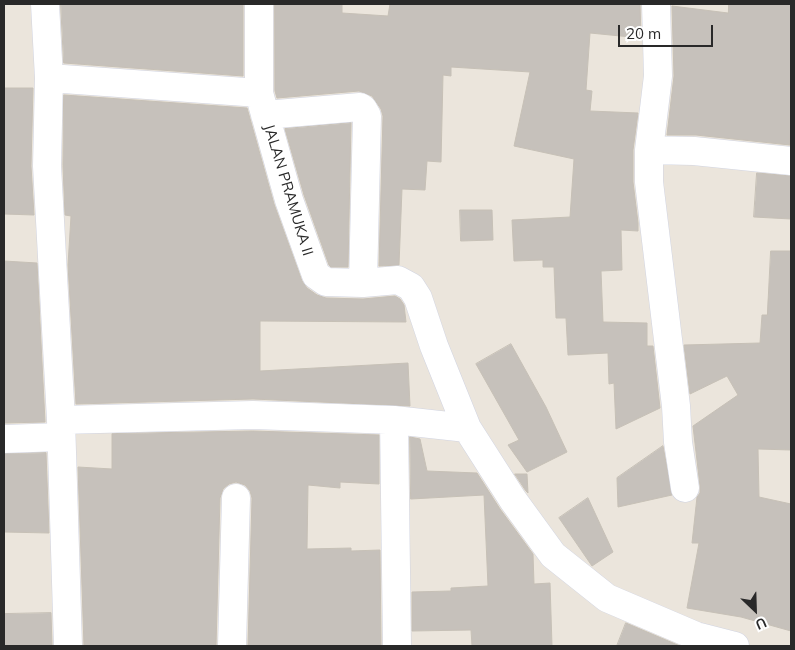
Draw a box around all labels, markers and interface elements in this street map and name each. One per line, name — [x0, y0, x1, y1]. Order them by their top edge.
scale bar — [620, 15, 715, 47]
text: 20 m — [626, 24, 661, 43]
street label: JALAN PRAMUKA II — [259, 122, 317, 258]
north arrow — [730, 585, 780, 635]
text: U — [753, 613, 770, 634]

